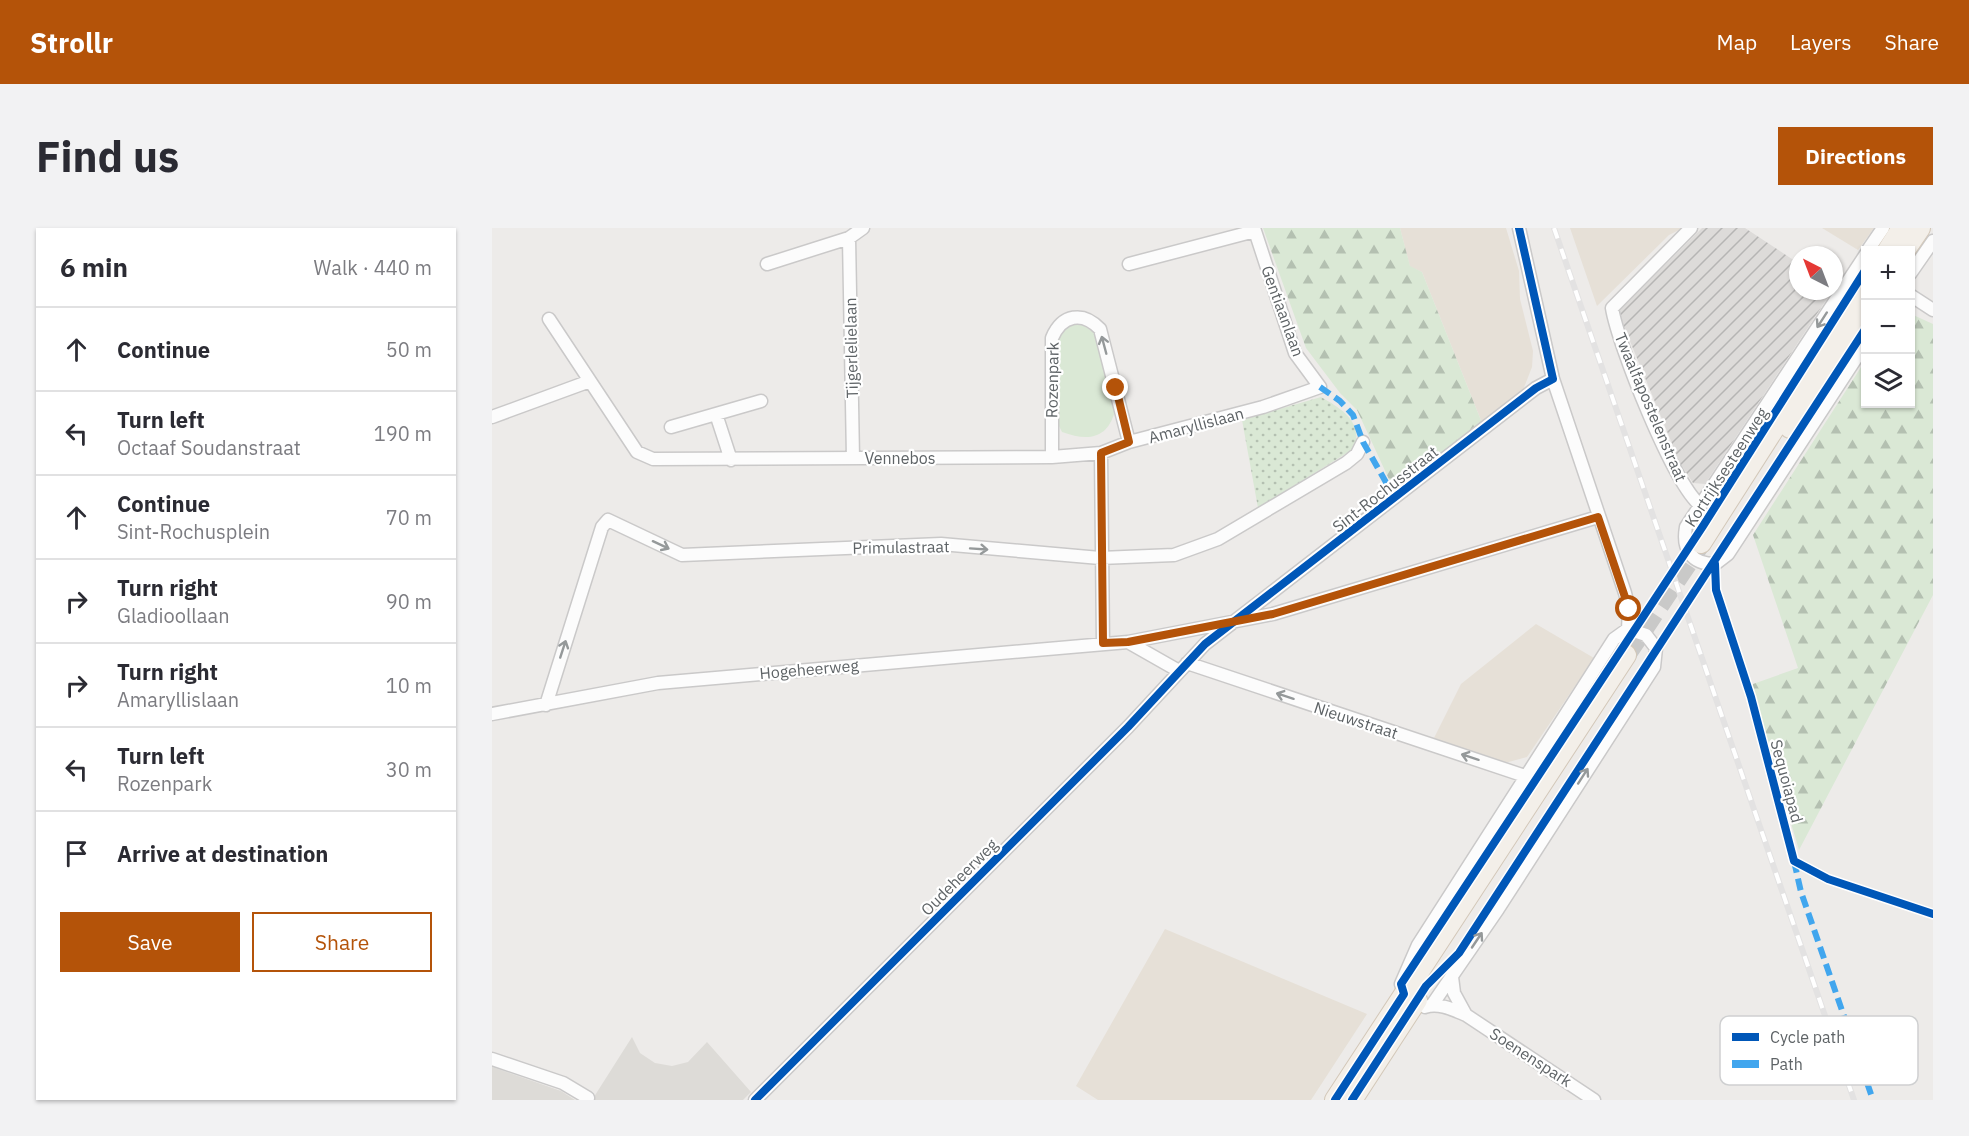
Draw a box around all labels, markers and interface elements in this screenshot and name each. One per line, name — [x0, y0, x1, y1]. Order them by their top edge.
text: Strollr — [30, 24, 113, 61]
text: Map — [1717, 28, 1757, 56]
text: Layers — [1790, 28, 1852, 56]
text: Share — [1885, 28, 1939, 56]
button: Directions — [1778, 127, 1933, 185]
text: Find us — [36, 129, 179, 184]
north arrow — [1789, 246, 1843, 300]
map controls — [1861, 246, 1915, 408]
button: + — [1861, 246, 1915, 300]
text: 6 min — [60, 250, 128, 284]
text: Walk · 440 m — [314, 254, 432, 281]
street label: Gentiaanlaan — [1257, 263, 1309, 359]
street label: Tijgerlelielaan — [840, 297, 862, 399]
button: − — [1861, 300, 1915, 354]
one-way arrow — [1815, 312, 1828, 329]
street label: Twaalfapostelenstraat — [1611, 329, 1691, 485]
icon: ahead — [60, 333, 93, 366]
text: Continue — [117, 335, 210, 364]
text: 50 m — [386, 336, 432, 363]
one-way arrow — [1098, 336, 1109, 355]
street label: Rozenpark — [1041, 341, 1063, 418]
button: layers — [1861, 354, 1915, 408]
route end — [1102, 374, 1128, 400]
street label: Amaryllislaan — [1146, 403, 1246, 447]
street label: Kortrijksesteenweg — [1680, 403, 1772, 530]
text: Turn left — [117, 405, 205, 434]
icon: left — [60, 417, 93, 450]
text: 190 m — [374, 420, 432, 447]
text: Octaaf Soudanstraat — [117, 434, 301, 461]
street label: Sint-Rochusstraat — [1328, 441, 1442, 537]
street label: Vennebos — [864, 448, 936, 468]
text: Continue — [117, 489, 210, 518]
icon: ahead — [60, 501, 93, 534]
text: 70 m — [386, 504, 432, 531]
text: Sint-Rochusplein — [117, 518, 270, 545]
street label: Primulastraat — [852, 536, 950, 558]
one-way arrow — [652, 540, 670, 552]
one-way arrow — [969, 544, 989, 555]
text: Turn right — [117, 573, 218, 602]
icon: right — [60, 585, 93, 618]
text: 90 m — [386, 588, 432, 615]
route start — [1615, 595, 1641, 621]
text: Gladioollaan — [117, 602, 230, 629]
one-way arrow — [558, 640, 569, 659]
street label: Hogeheerweg — [759, 655, 860, 683]
text: Turn right — [117, 657, 218, 686]
icon: right — [60, 669, 93, 702]
text: 10 m — [386, 672, 432, 699]
text: Amaryllislaan — [117, 686, 239, 713]
one-way arrow — [1276, 690, 1295, 701]
street label: Nieuwstraat — [1311, 697, 1401, 743]
street label: Sequoiapad — [1766, 737, 1808, 825]
text: Turn left — [117, 741, 205, 770]
one-way arrow — [1461, 751, 1480, 762]
icon: left — [60, 753, 93, 786]
text: 30 m — [386, 756, 432, 783]
one-way arrow — [1577, 768, 1590, 785]
text: Rozenpark — [117, 770, 212, 797]
street label: Oudeheerweg — [916, 834, 1002, 920]
icon: arrive — [60, 837, 93, 870]
text: Arrive at destination — [117, 839, 328, 868]
button: Save — [60, 912, 240, 972]
button: Share — [252, 912, 432, 972]
one-way arrow — [1471, 932, 1483, 948]
legend — [1720, 1016, 1918, 1085]
street label: Soenenspark — [1486, 1023, 1576, 1091]
text: Cycle path — [1770, 1027, 1845, 1047]
text: Path — [1770, 1054, 1803, 1074]

